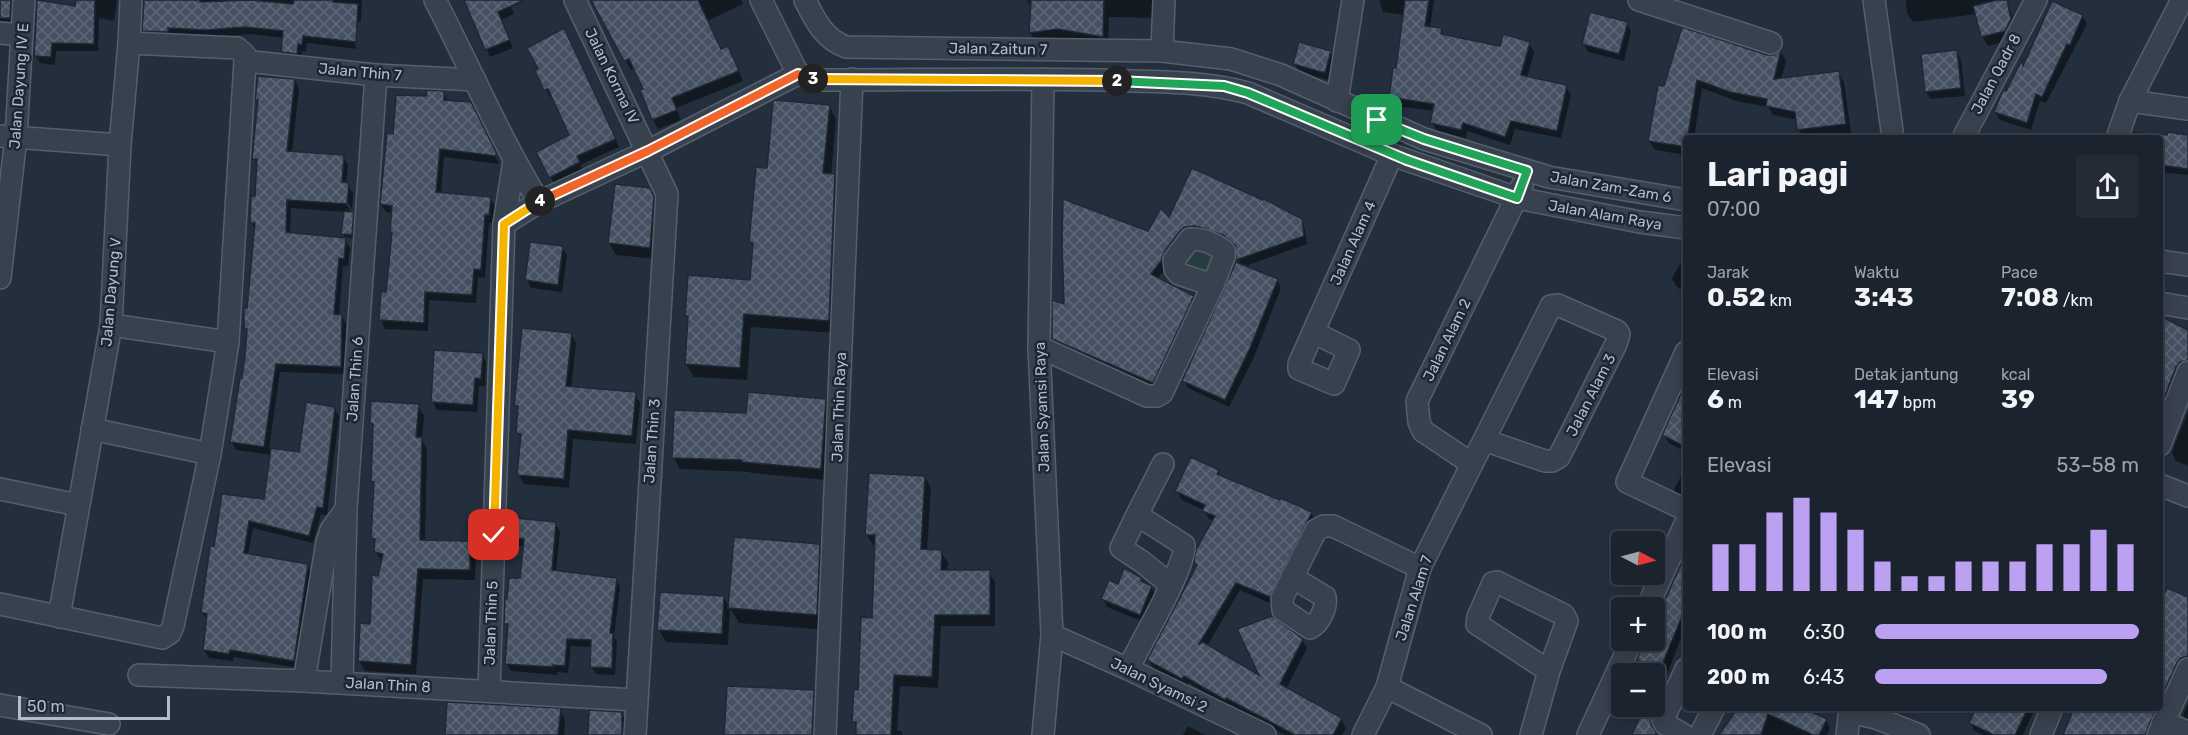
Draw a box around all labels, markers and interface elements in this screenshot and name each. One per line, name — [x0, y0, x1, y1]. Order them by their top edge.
street label: Jalan Dayung IV E — [6, 22, 32, 150]
street label: Jalan Korma IV — [581, 25, 643, 127]
street label: Jalan Qadr 8 — [1967, 31, 2025, 117]
street label: Jalan Zaitun 7 — [949, 39, 1048, 59]
street label: Jalan Thin 7 — [318, 59, 403, 85]
pin: 3 — [798, 64, 828, 94]
pin: 2 — [1102, 66, 1132, 96]
text: 3 — [808, 69, 818, 88]
text: 2 — [1112, 71, 1122, 90]
pin — [1351, 94, 1402, 145]
icon: arrive — [1360, 103, 1393, 136]
text: Lari pagi — [1707, 155, 1848, 194]
button: share — [2076, 155, 2139, 218]
street label: Jalan Zam-Zam 6 — [1549, 167, 1673, 207]
pin: 4 — [525, 186, 555, 216]
text: 4 — [535, 191, 545, 210]
street label: Jalan Alam Raya — [1547, 196, 1663, 234]
text: 07:00 — [1707, 197, 1760, 221]
street label: Jalan Alam 4 — [1326, 198, 1380, 288]
street label: Jalan Dayung V — [97, 237, 125, 347]
text: Jarak — [1707, 263, 1749, 282]
text: Waktu — [1854, 263, 1899, 282]
text: Pace — [2001, 263, 2038, 282]
text: 0.52 — [1707, 282, 1766, 313]
text: 3:43 — [1854, 282, 1914, 313]
text: 7:08 — [2001, 282, 2059, 313]
text: km — [1766, 291, 1792, 310]
text: /km — [2059, 291, 2093, 310]
street label: Jalan Alam 2 — [1419, 296, 1475, 384]
street label: Jalan Thin 6 — [343, 336, 367, 422]
street label: Jalan Syamsi Raya — [1031, 341, 1053, 473]
street label: Jalan Alam 3 — [1563, 351, 1619, 439]
street label: Jalan Thin Raya — [828, 352, 850, 462]
text: Elevasi — [1707, 365, 1759, 384]
text: Detak jantung — [1854, 365, 1959, 384]
text: kcal — [2001, 365, 2030, 384]
text: 6 — [1707, 384, 1724, 415]
text: 147 — [1854, 384, 1899, 415]
text: 39 — [2001, 384, 2035, 415]
text: m — [1724, 393, 1742, 412]
text: bpm — [1899, 393, 1936, 412]
street label: Jalan Thin 3 — [640, 398, 664, 484]
text: Elevasi — [1707, 453, 1772, 477]
text: 53–58 m — [2057, 453, 2139, 477]
pin — [468, 509, 519, 560]
icon: check — [477, 518, 510, 551]
north arrow — [1611, 531, 1665, 585]
map controls — [1611, 531, 1665, 717]
street label: Jalan Alam 7 — [1392, 553, 1436, 643]
street label: Jalan Thin 5 — [481, 580, 501, 666]
button: + — [1611, 597, 1665, 651]
text: 100 m — [1707, 620, 1767, 644]
text: 6:30 — [1803, 620, 1845, 644]
street label: Jalan Syamsi 2 — [1108, 654, 1210, 716]
button: − — [1611, 663, 1665, 717]
text: 200 m — [1707, 665, 1770, 689]
text: 6:43 — [1803, 665, 1845, 689]
street label: Jalan Thin 8 — [345, 674, 431, 696]
scale bar — [18, 693, 170, 720]
text: 50 m — [27, 697, 65, 716]

